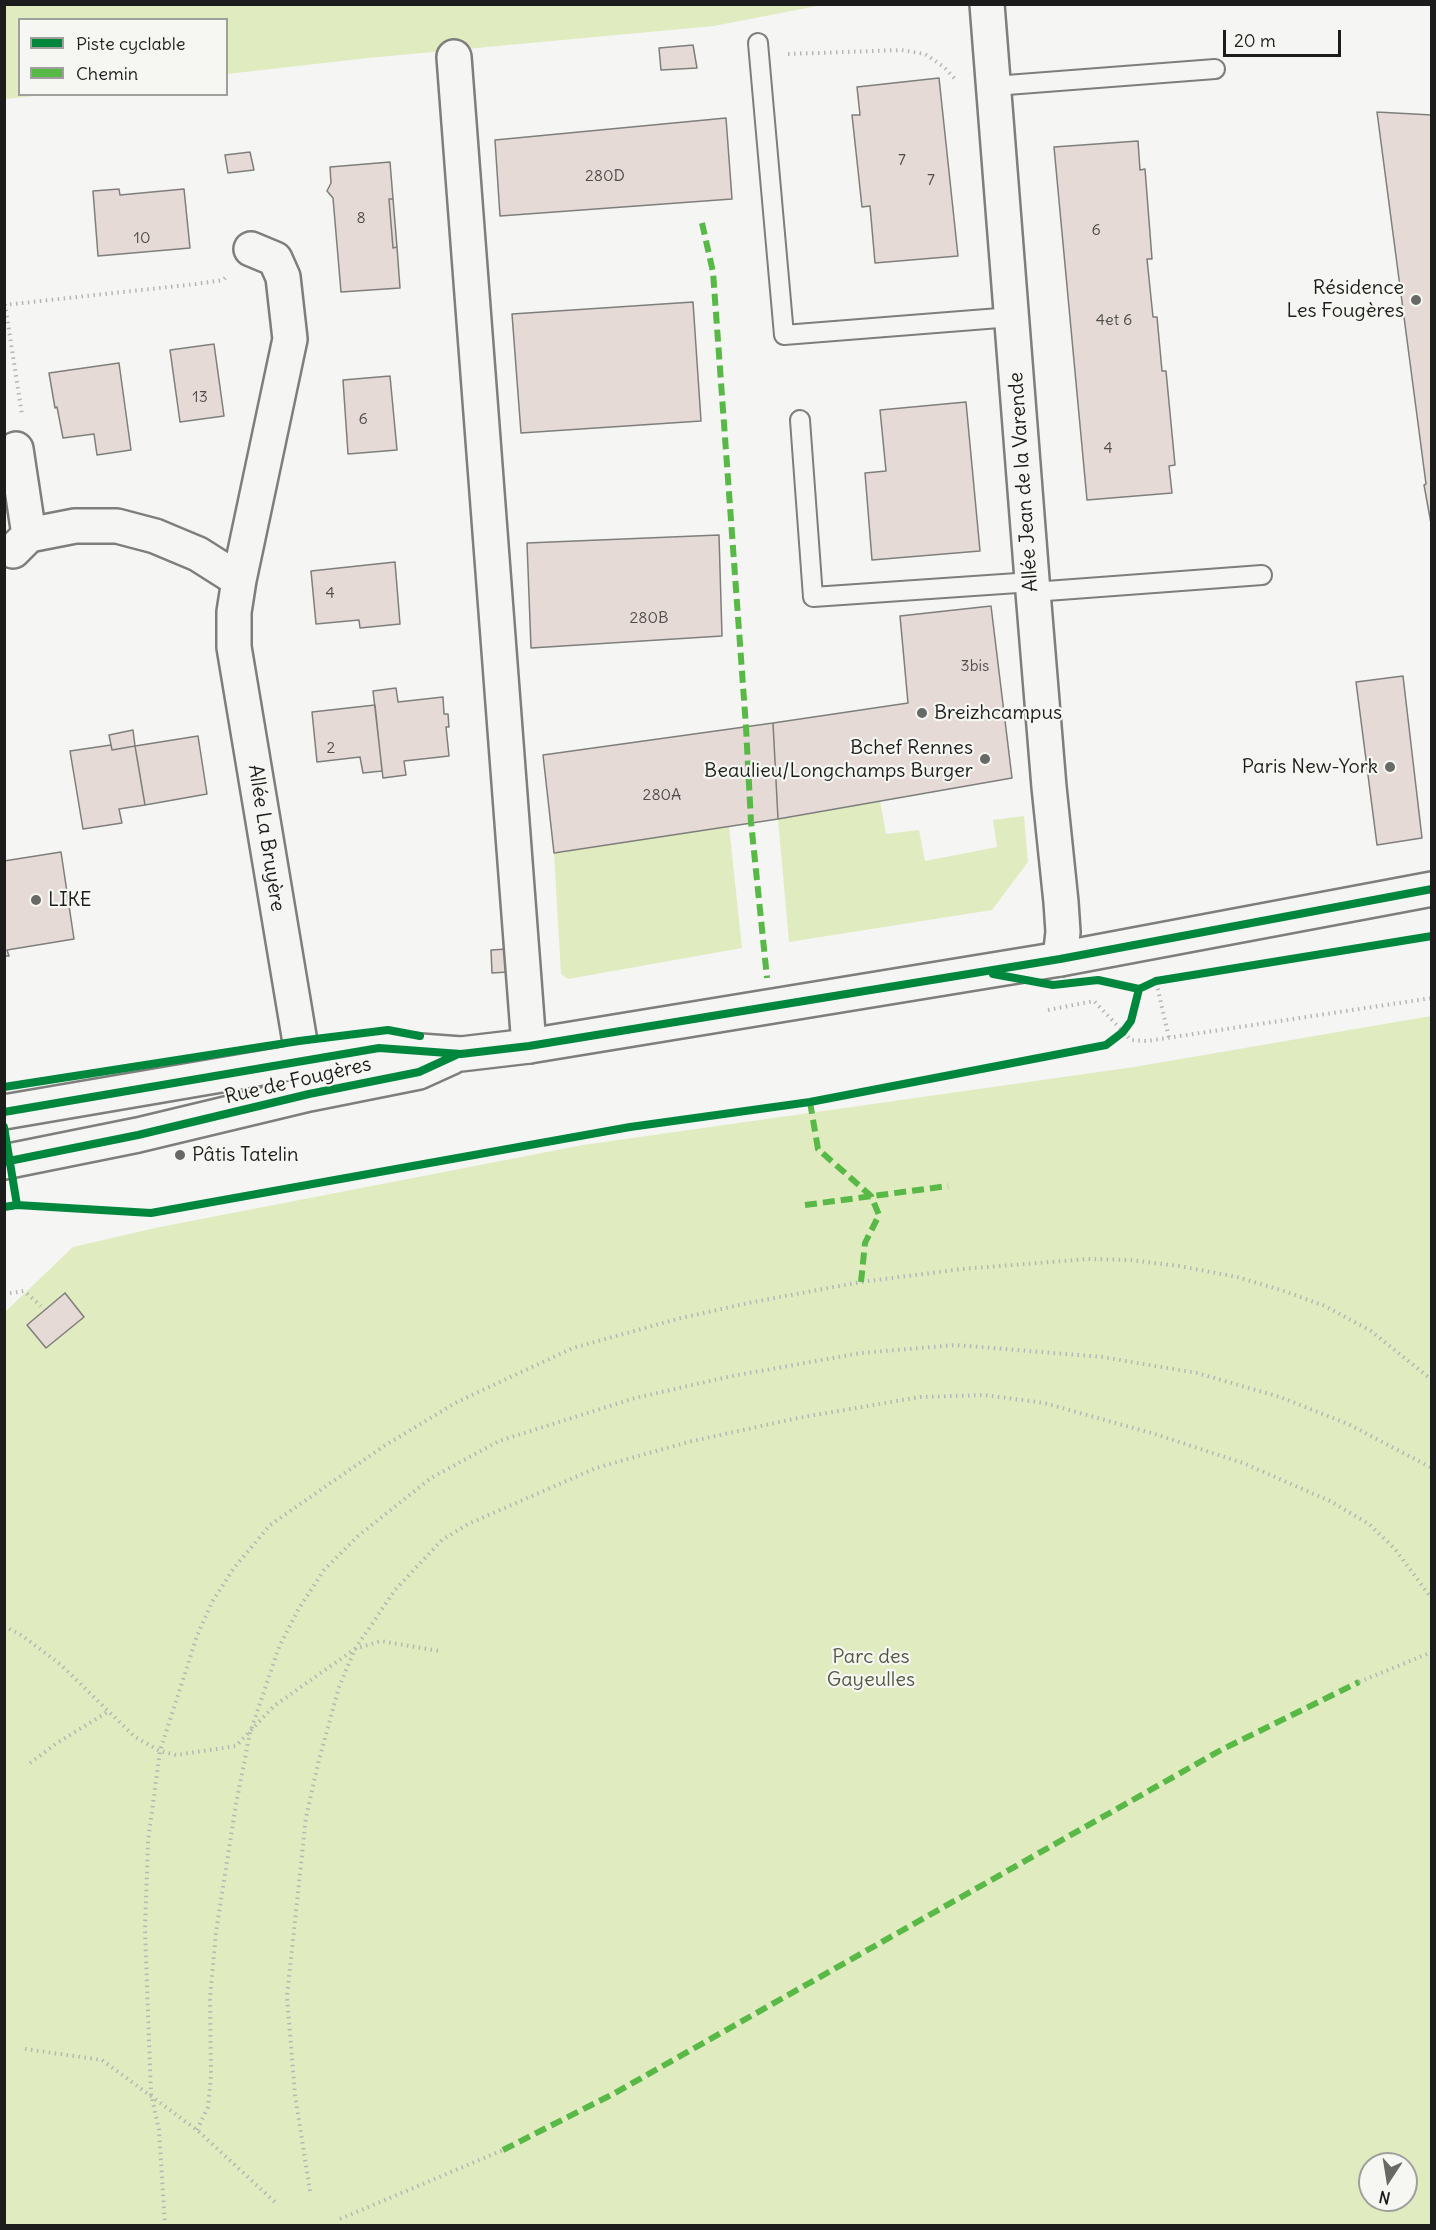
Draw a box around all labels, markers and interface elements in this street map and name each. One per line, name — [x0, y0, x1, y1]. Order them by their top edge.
legend — [18, 18, 228, 96]
scale bar — [1226, 18, 1344, 56]
text: 20 m — [1234, 29, 1276, 52]
text: Piste cyclable — [76, 32, 185, 55]
text: Chemin — [76, 62, 138, 85]
house number: 7 — [898, 150, 906, 170]
house number: 280D — [585, 166, 625, 186]
house number: 7 — [927, 170, 935, 190]
house number: 8 — [356, 208, 366, 228]
house number: 6 — [1091, 220, 1101, 240]
house number: 10 — [134, 228, 150, 248]
place label: Résidence Les Fougères — [1286, 276, 1404, 323]
marker: Résidence Les Fougères — [1409, 293, 1423, 307]
house number: 4et 6 — [1096, 310, 1132, 330]
street label: Allée Jean de la Varende — [1004, 371, 1044, 593]
house number: 13 — [192, 387, 208, 407]
house number: 6 — [358, 409, 368, 429]
house number: 4 — [1103, 438, 1113, 458]
house number: 4 — [325, 583, 335, 603]
house number: 280B — [630, 608, 668, 628]
house number: 3bis — [961, 656, 989, 676]
place label: Breizhcampus — [934, 701, 1062, 725]
marker: Breizhcampus — [915, 706, 929, 720]
place label: Bchef Rennes Beaulieu/Longchamps Burger — [704, 736, 973, 783]
house number: 2 — [327, 738, 335, 758]
marker: Bchef Rennes Beaulieu/Longchamps Burger — [978, 752, 992, 766]
place label: Paris New-York — [1242, 755, 1378, 779]
marker: Paris New-York — [1383, 760, 1397, 774]
street label: Allée La Bruyère — [243, 763, 289, 913]
house number: 280A — [643, 785, 681, 805]
place label: LIKE — [48, 888, 92, 912]
marker: LIKE — [29, 893, 43, 907]
street label: Rue de Fougères — [222, 1052, 374, 1110]
place label: Pâtis Tatelin — [192, 1143, 298, 1167]
marker: Pâtis Tatelin — [173, 1148, 187, 1162]
park label: Parc des Gayeulles — [827, 1645, 915, 1692]
north arrow — [1358, 2152, 1418, 2212]
text: N — [1377, 2187, 1392, 2209]

